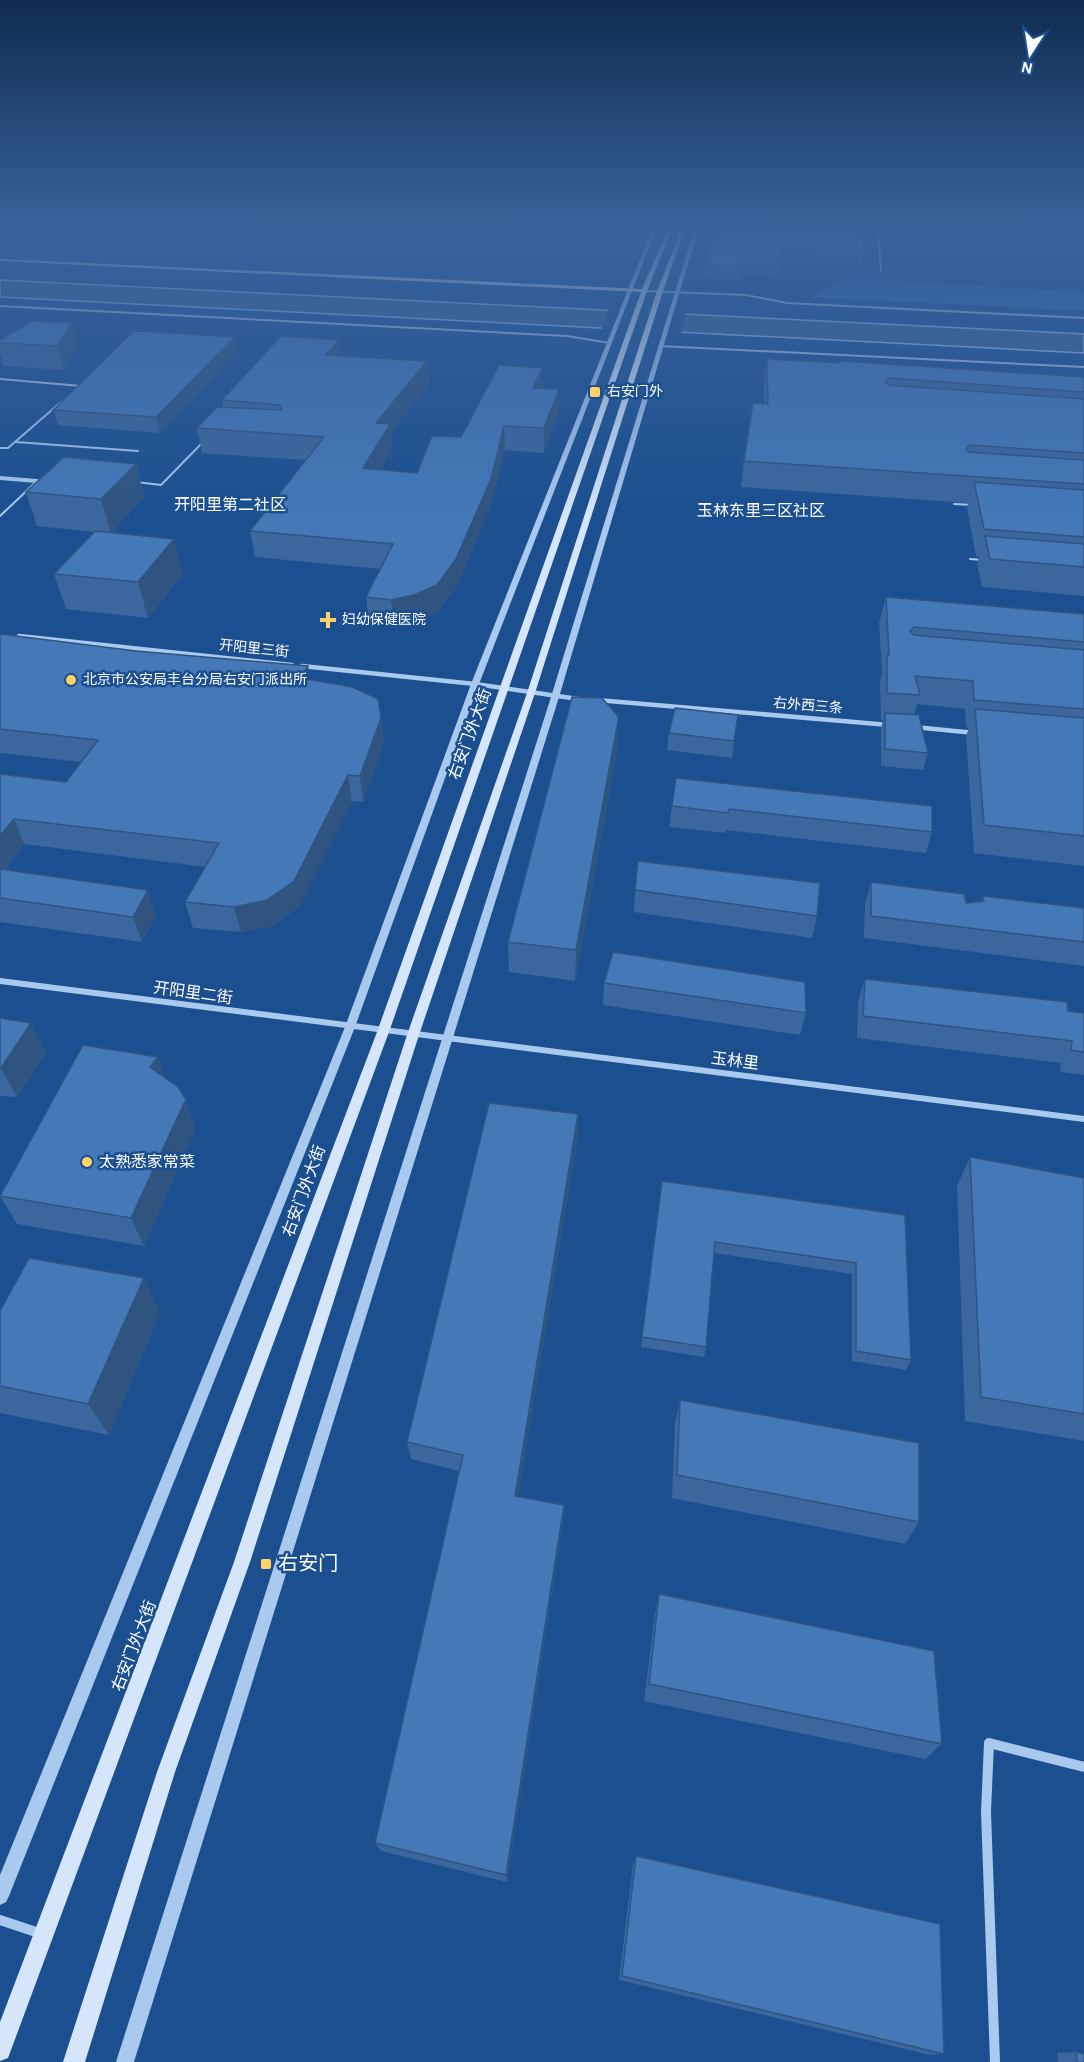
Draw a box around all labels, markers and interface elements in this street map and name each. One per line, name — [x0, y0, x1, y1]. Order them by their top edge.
north arrow — [1000, 24, 1060, 84]
text: N — [1020, 59, 1034, 77]
place label: 右安门外 — [607, 383, 663, 399]
marker: 右安门外 — [588, 385, 602, 399]
district label: 开阳里第二社区 — [174, 496, 286, 513]
district label: 玉林东里三区社区 — [697, 502, 825, 519]
marker: 妇幼保健医院 — [319, 611, 337, 629]
place label: 妇幼保健医院 — [342, 611, 426, 627]
street label: 开阳里三街 — [218, 637, 290, 660]
place label: 北京市公安局丰台分局右安门派出所 — [83, 671, 307, 687]
marker: 北京市公安局丰台分局右安门派出所 — [64, 673, 78, 687]
street label: 右安门外大街 — [445, 686, 494, 782]
street label: 右外西三条 — [773, 694, 844, 716]
street label: 开阳里二街 — [152, 979, 234, 1006]
street label: 玉林里 — [710, 1050, 760, 1072]
street label: 右安门外大街 — [279, 1143, 328, 1239]
place label: 太熟悉家常菜 — [99, 1153, 195, 1170]
marker: 太熟悉家常菜 — [80, 1155, 94, 1169]
place label: 右安门 — [278, 1553, 338, 1574]
marker: 右安门 — [259, 1557, 273, 1571]
street label: 右安门外大街 — [108, 1598, 159, 1694]

